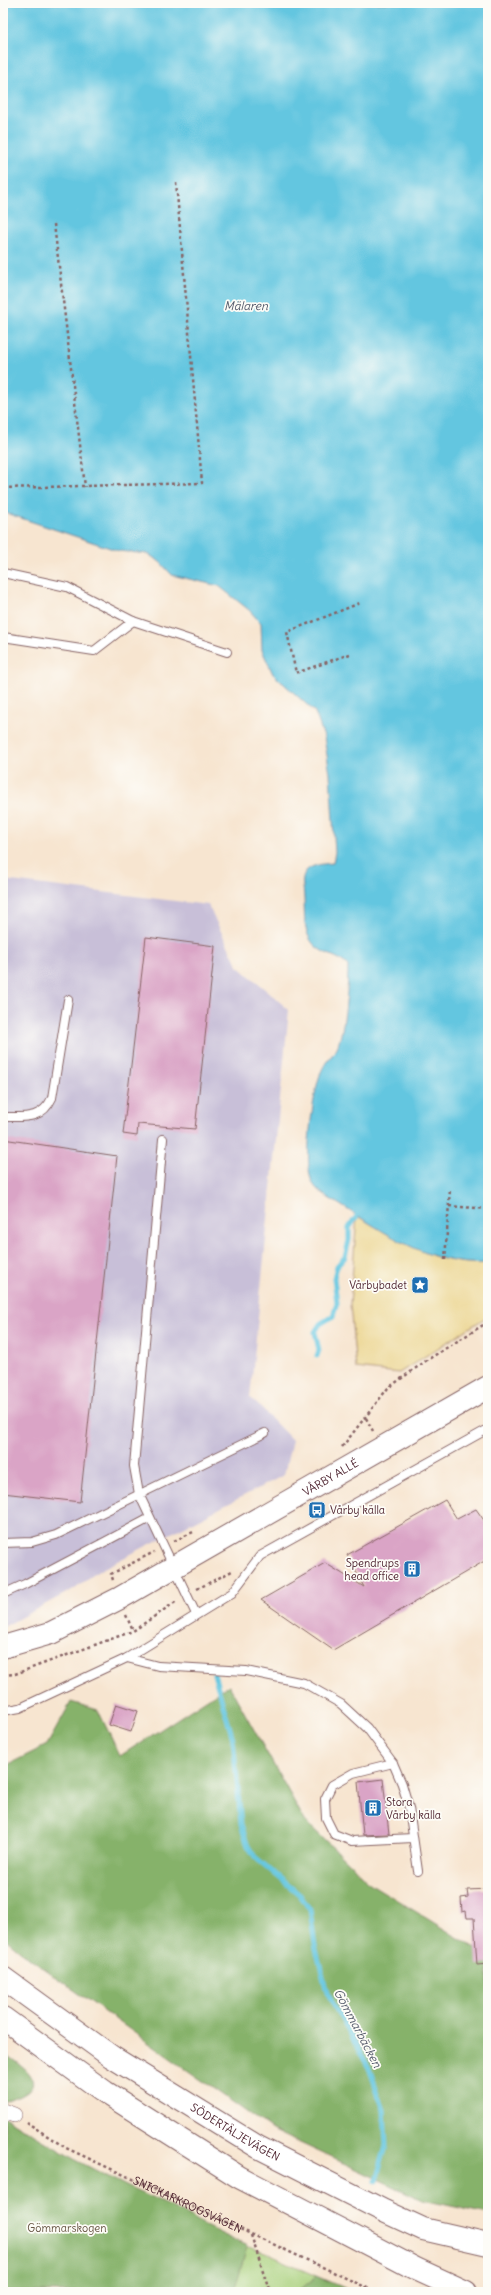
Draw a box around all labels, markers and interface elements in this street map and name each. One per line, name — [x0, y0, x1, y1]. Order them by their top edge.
water label: Mälaren — [224, 298, 269, 313]
place icon: Vårbybadet — [410, 1275, 430, 1295]
place label: Vårbybadet — [349, 1278, 407, 1292]
street label: VÅRBY ALLÉ — [300, 1455, 361, 1499]
bus stop icon: Vårby källa — [307, 1500, 327, 1520]
place label: Vårby källa — [330, 1503, 385, 1517]
place label: Spendrups head office — [344, 1556, 399, 1583]
building icon: Spendrups head office — [402, 1559, 422, 1579]
place label: Stora Vårby källa — [386, 1795, 441, 1822]
building icon: Stora Vårby källa — [363, 1798, 383, 1818]
water label: Gömmarbäcken — [331, 1986, 386, 2071]
street label: SÖDERTÄLJEVÄGEN — [188, 2100, 282, 2164]
street label: SNICKARKROGSVÄGEN — [131, 2173, 244, 2236]
park label: Gömmarskogen — [27, 2221, 107, 2235]

